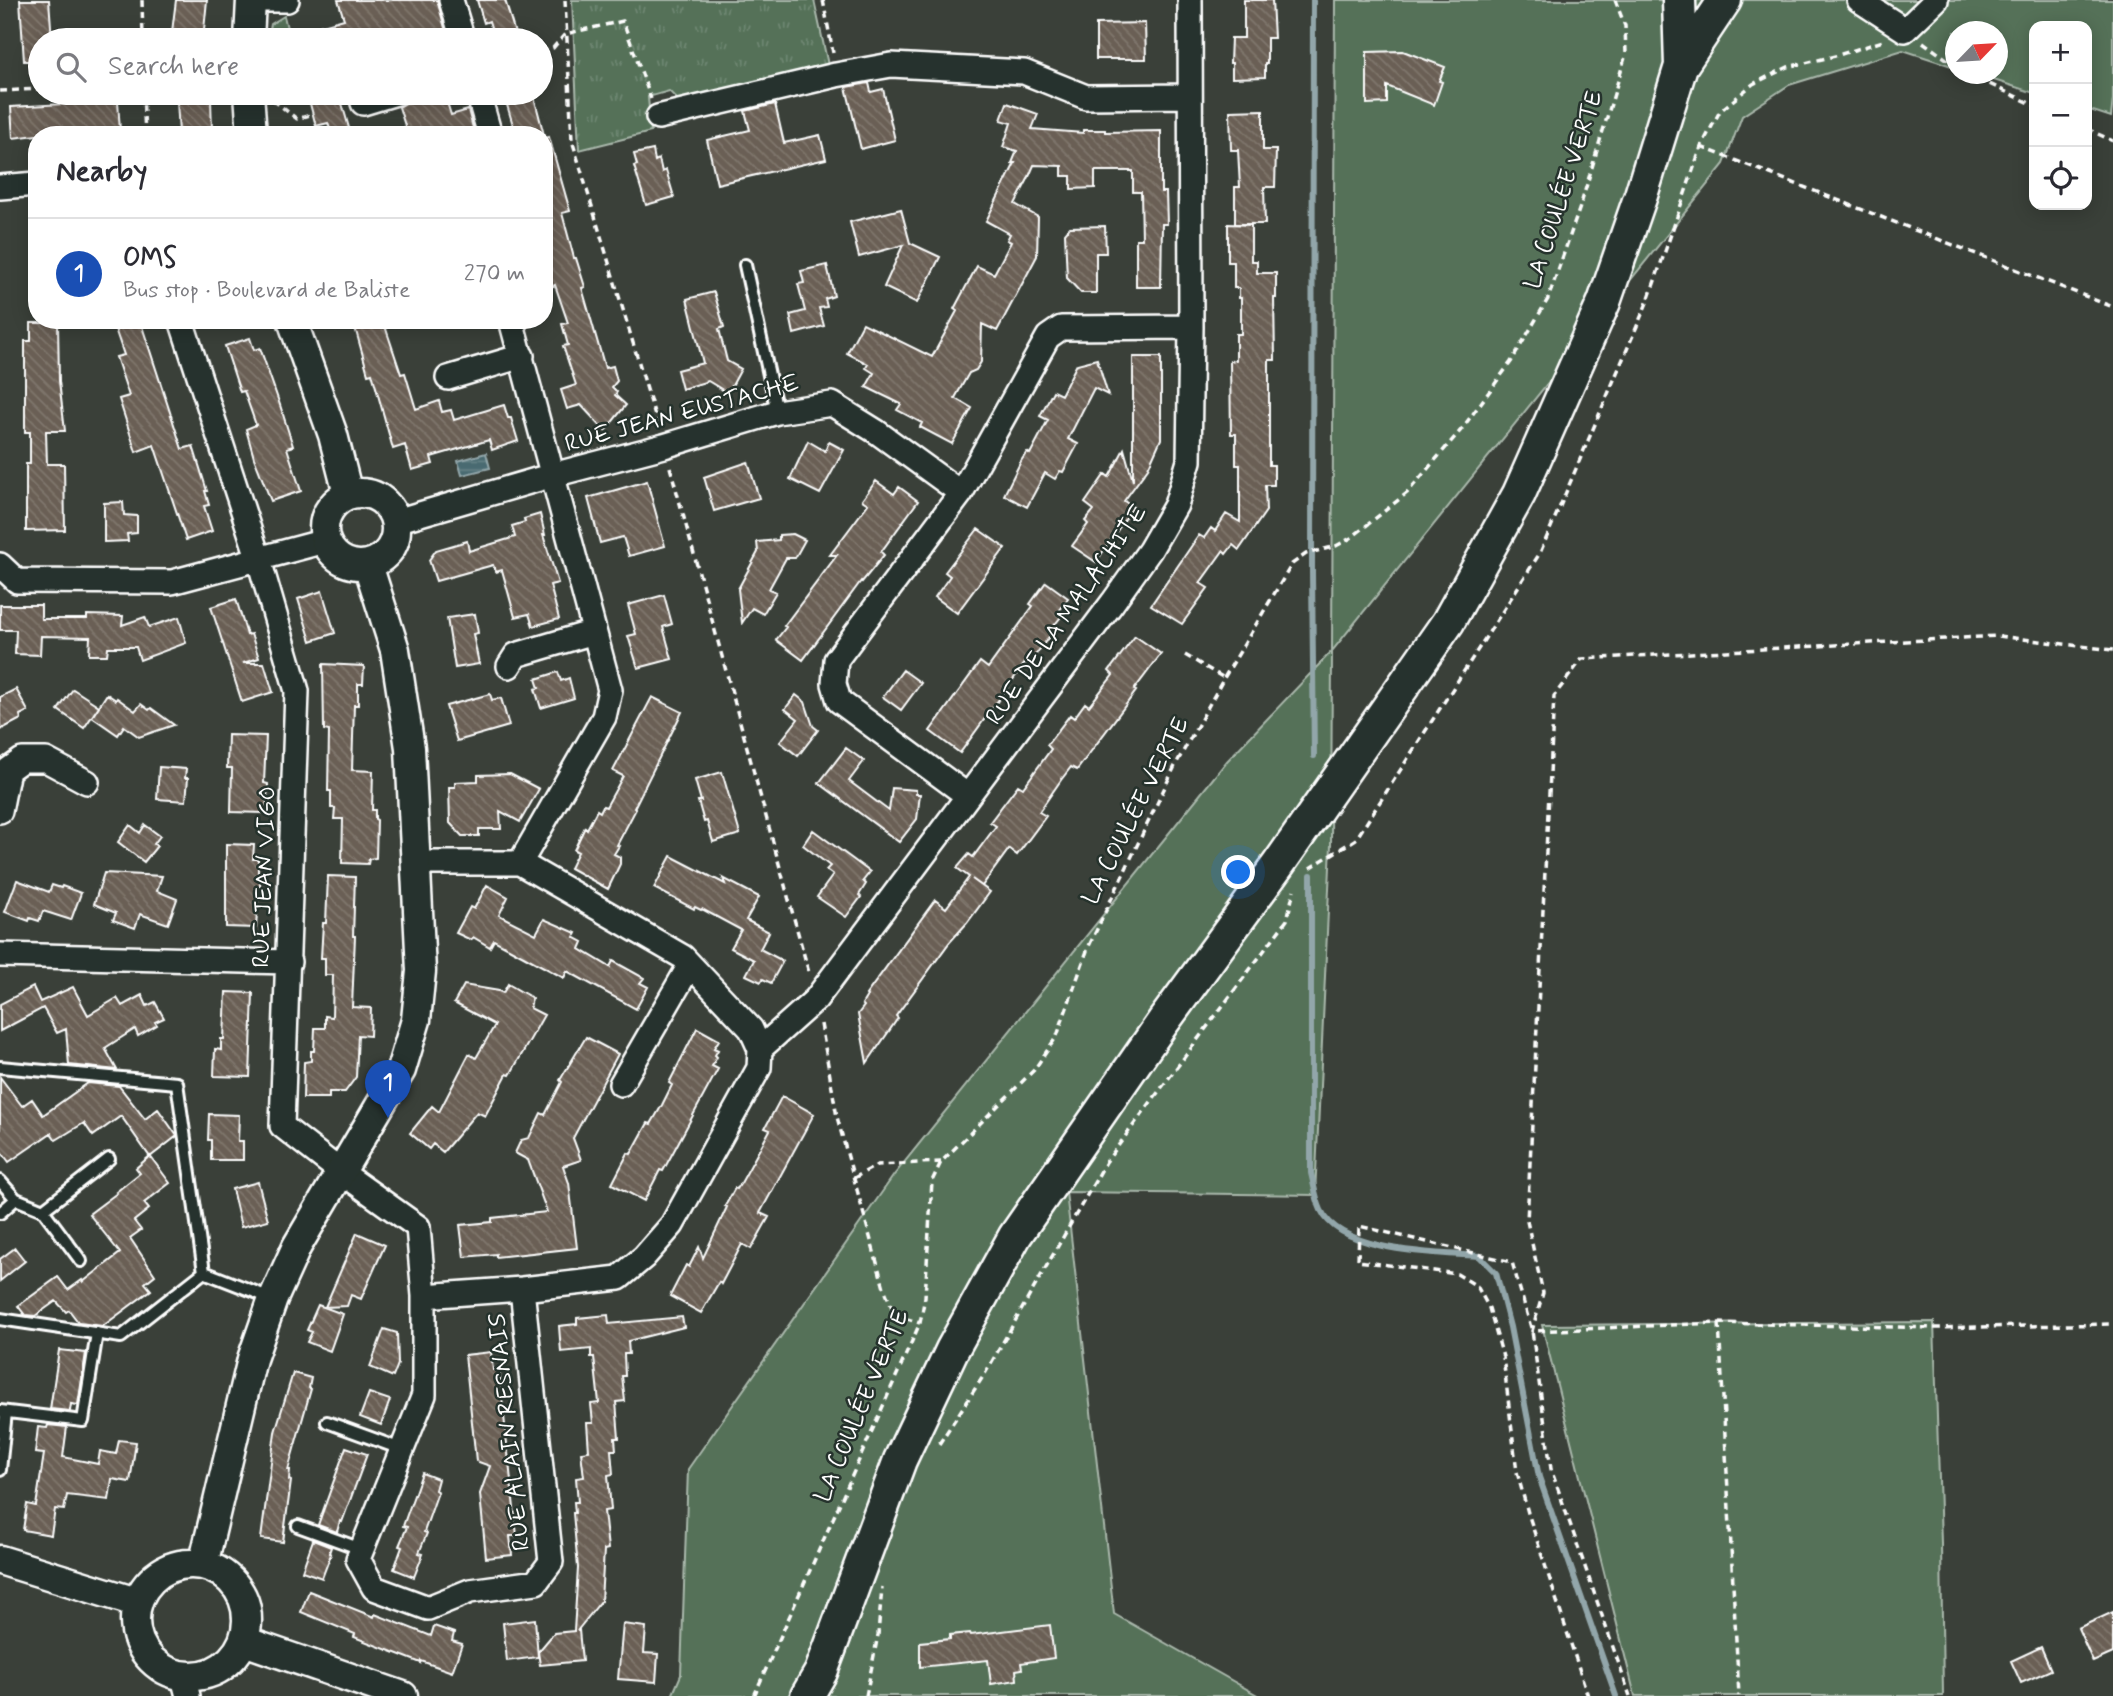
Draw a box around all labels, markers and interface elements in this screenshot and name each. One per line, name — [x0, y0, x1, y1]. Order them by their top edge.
north arrow — [1945, 21, 2008, 84]
map controls — [2029, 21, 2092, 210]
button: + — [2029, 21, 2092, 84]
search box — [28, 28, 553, 105]
icon: search — [52, 48, 90, 86]
text: Search here — [108, 50, 239, 84]
button: − — [2029, 84, 2092, 147]
street label: LA COULÉE VERTE — [1515, 86, 1611, 293]
button: locate — [2029, 147, 2092, 210]
text: Nearby — [56, 152, 147, 191]
text: OMS — [123, 242, 177, 276]
text: 1 — [74, 259, 84, 289]
text: 270 m — [464, 259, 525, 289]
text: Bus stop · Boulevard de Baliste — [123, 276, 410, 306]
street label: RUE JEAN EUSTACHE — [562, 368, 802, 460]
street label: RUE DE LA MALACHITE — [979, 499, 1155, 731]
street label: LA COULÉE VERTE — [1074, 711, 1197, 910]
street label: RUE JEAN VIGO — [246, 786, 284, 968]
your location — [1221, 855, 1255, 889]
pin: 1 — [365, 1060, 411, 1118]
street label: LA COULÉE VERTE — [806, 1304, 917, 1507]
street label: RUE ALAIN RESNAIS — [482, 1312, 538, 1552]

